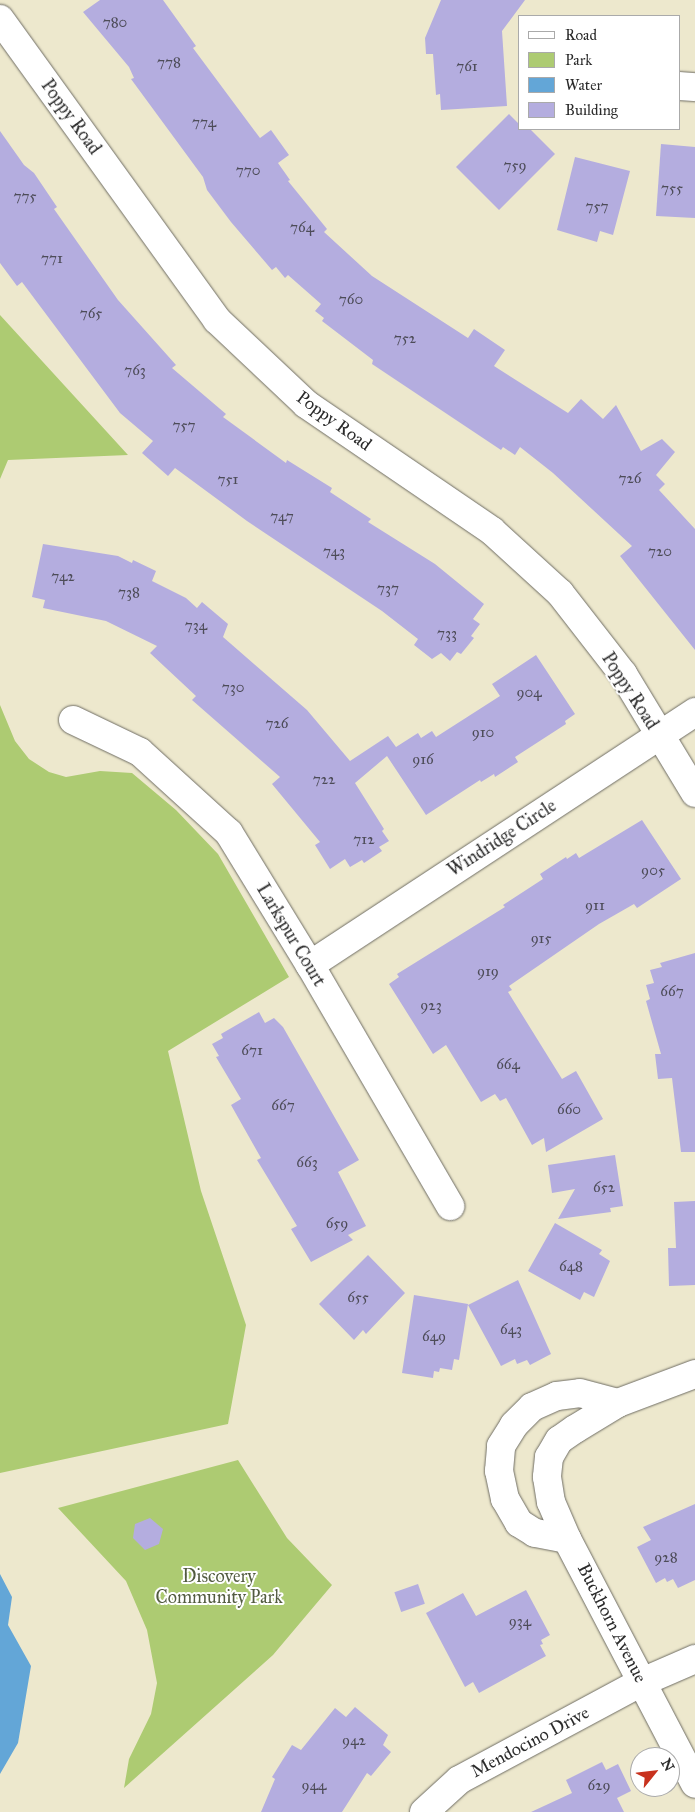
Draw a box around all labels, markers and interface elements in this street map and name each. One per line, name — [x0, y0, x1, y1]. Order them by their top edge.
house number: 780 — [103, 14, 127, 32]
legend — [518, 15, 680, 130]
text: Road — [565, 26, 597, 44]
text: Park — [565, 51, 592, 69]
house number: 778 — [157, 54, 181, 72]
house number: 761 — [456, 58, 478, 76]
street label: Poppy Road — [37, 75, 105, 159]
text: Water — [565, 76, 602, 94]
text: Building — [565, 101, 618, 119]
house number: 774 — [192, 114, 216, 132]
house number: 759 — [503, 157, 527, 175]
house number: 770 — [236, 162, 260, 180]
house number: 755 — [661, 180, 683, 198]
house number: 775 — [14, 188, 36, 206]
house number: 757 — [586, 198, 608, 216]
house number: 764 — [290, 219, 314, 237]
house number: 771 — [41, 250, 63, 268]
house number: 760 — [339, 291, 363, 309]
house number: 765 — [80, 305, 102, 323]
house number: 752 — [394, 330, 416, 348]
house number: 763 — [124, 362, 146, 380]
street label: Poppy Road — [292, 387, 376, 455]
house number: 757 — [173, 417, 195, 435]
house number: 726 — [618, 470, 642, 488]
house number: 751 — [218, 471, 238, 489]
house number: 747 — [270, 508, 294, 526]
house number: 743 — [323, 543, 345, 561]
house number: 720 — [648, 543, 672, 561]
house number: 742 — [51, 568, 75, 586]
house number: 737 — [377, 580, 399, 598]
house number: 738 — [118, 584, 140, 602]
house number: 734 — [185, 617, 207, 635]
house number: 733 — [437, 625, 457, 643]
street label: Poppy Road — [597, 648, 663, 734]
house number: 730 — [222, 679, 244, 697]
house number: 904 — [516, 684, 542, 702]
house number: 726 — [265, 715, 289, 733]
house number: 910 — [472, 724, 494, 742]
house number: 916 — [412, 751, 434, 769]
house number: 722 — [313, 771, 335, 789]
street label: Windridge Circle — [444, 795, 560, 881]
house number: 712 — [353, 831, 375, 849]
house number: 905 — [641, 862, 665, 880]
street label: Larkspur Court — [252, 880, 330, 990]
house number: 911 — [585, 897, 605, 915]
house number: 915 — [531, 930, 551, 948]
house number: 919 — [477, 963, 499, 981]
house number: 667 — [660, 983, 684, 1001]
house number: 923 — [420, 997, 442, 1015]
house number: 671 — [241, 1042, 263, 1060]
house number: 664 — [496, 1056, 520, 1074]
house number: 667 — [271, 1097, 295, 1115]
house number: 660 — [557, 1101, 581, 1119]
house number: 663 — [296, 1154, 318, 1172]
house number: 652 — [593, 1179, 615, 1197]
house number: 659 — [326, 1215, 348, 1233]
house number: 648 — [559, 1258, 583, 1276]
house number: 655 — [347, 1289, 369, 1307]
house number: 643 — [500, 1321, 522, 1339]
house number: 649 — [422, 1328, 446, 1346]
house number: 928 — [654, 1549, 678, 1567]
street label: Buckhorn Avenue — [573, 1560, 651, 1686]
park label: Discovery Community Park — [156, 1566, 282, 1608]
house number: 934 — [509, 1613, 531, 1631]
street label: Mendocino Drive — [467, 1702, 593, 1782]
house number: 942 — [342, 1732, 366, 1750]
north arrow — [630, 1747, 680, 1797]
text: N — [657, 1756, 678, 1774]
house number: 944 — [302, 1777, 326, 1795]
house number: 629 — [587, 1777, 611, 1795]

